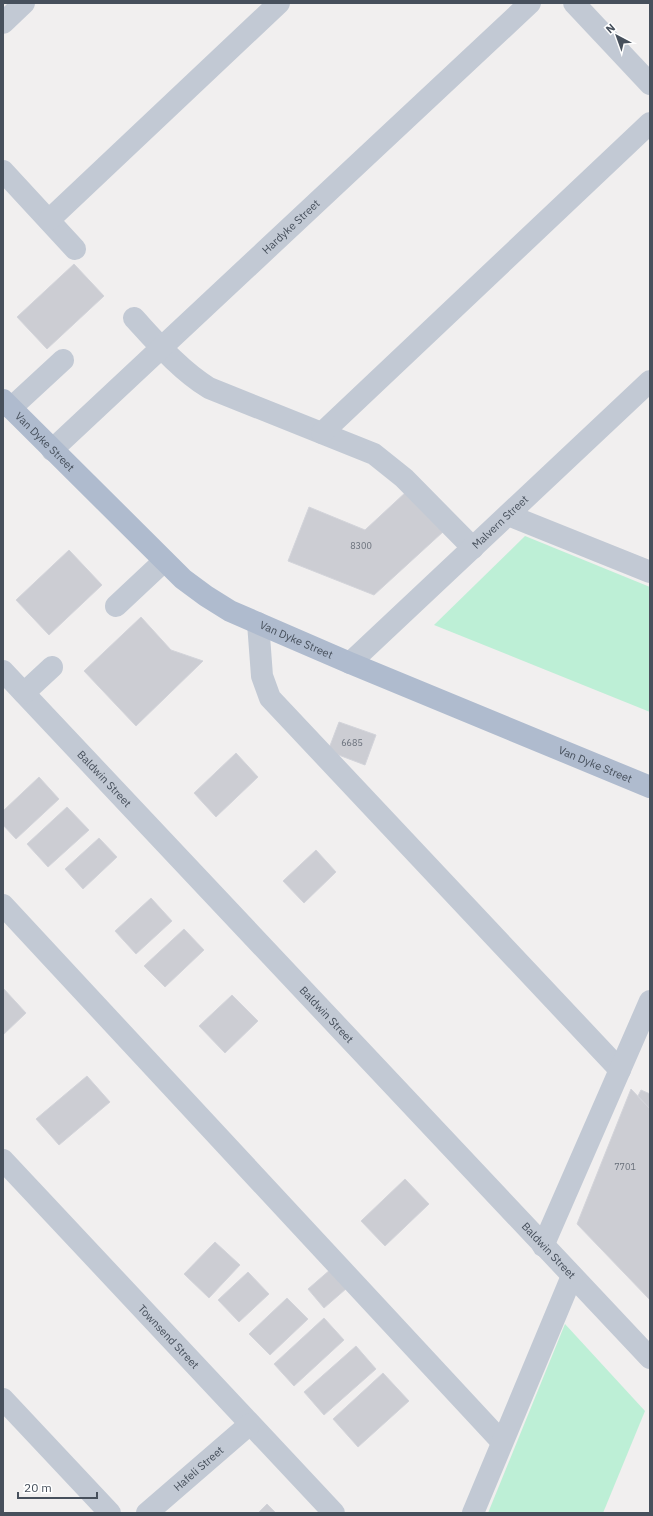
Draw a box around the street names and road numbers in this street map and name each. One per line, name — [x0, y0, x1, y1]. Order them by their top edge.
street label: Hardyke Street — [259, 196, 323, 257]
street label: Van Dyke Street — [12, 409, 78, 474]
street label: Malvern Street — [469, 492, 531, 552]
street label: Van Dyke Street — [257, 618, 335, 662]
street label: Van Dyke Street — [556, 743, 634, 786]
street label: Baldwin Street — [74, 747, 135, 810]
street label: Baldwin Street — [297, 983, 357, 1046]
street label: Baldwin Street — [519, 1219, 579, 1282]
street label: Townsend Street — [135, 1301, 202, 1372]
street label: Hafeli Street — [170, 1443, 227, 1494]

